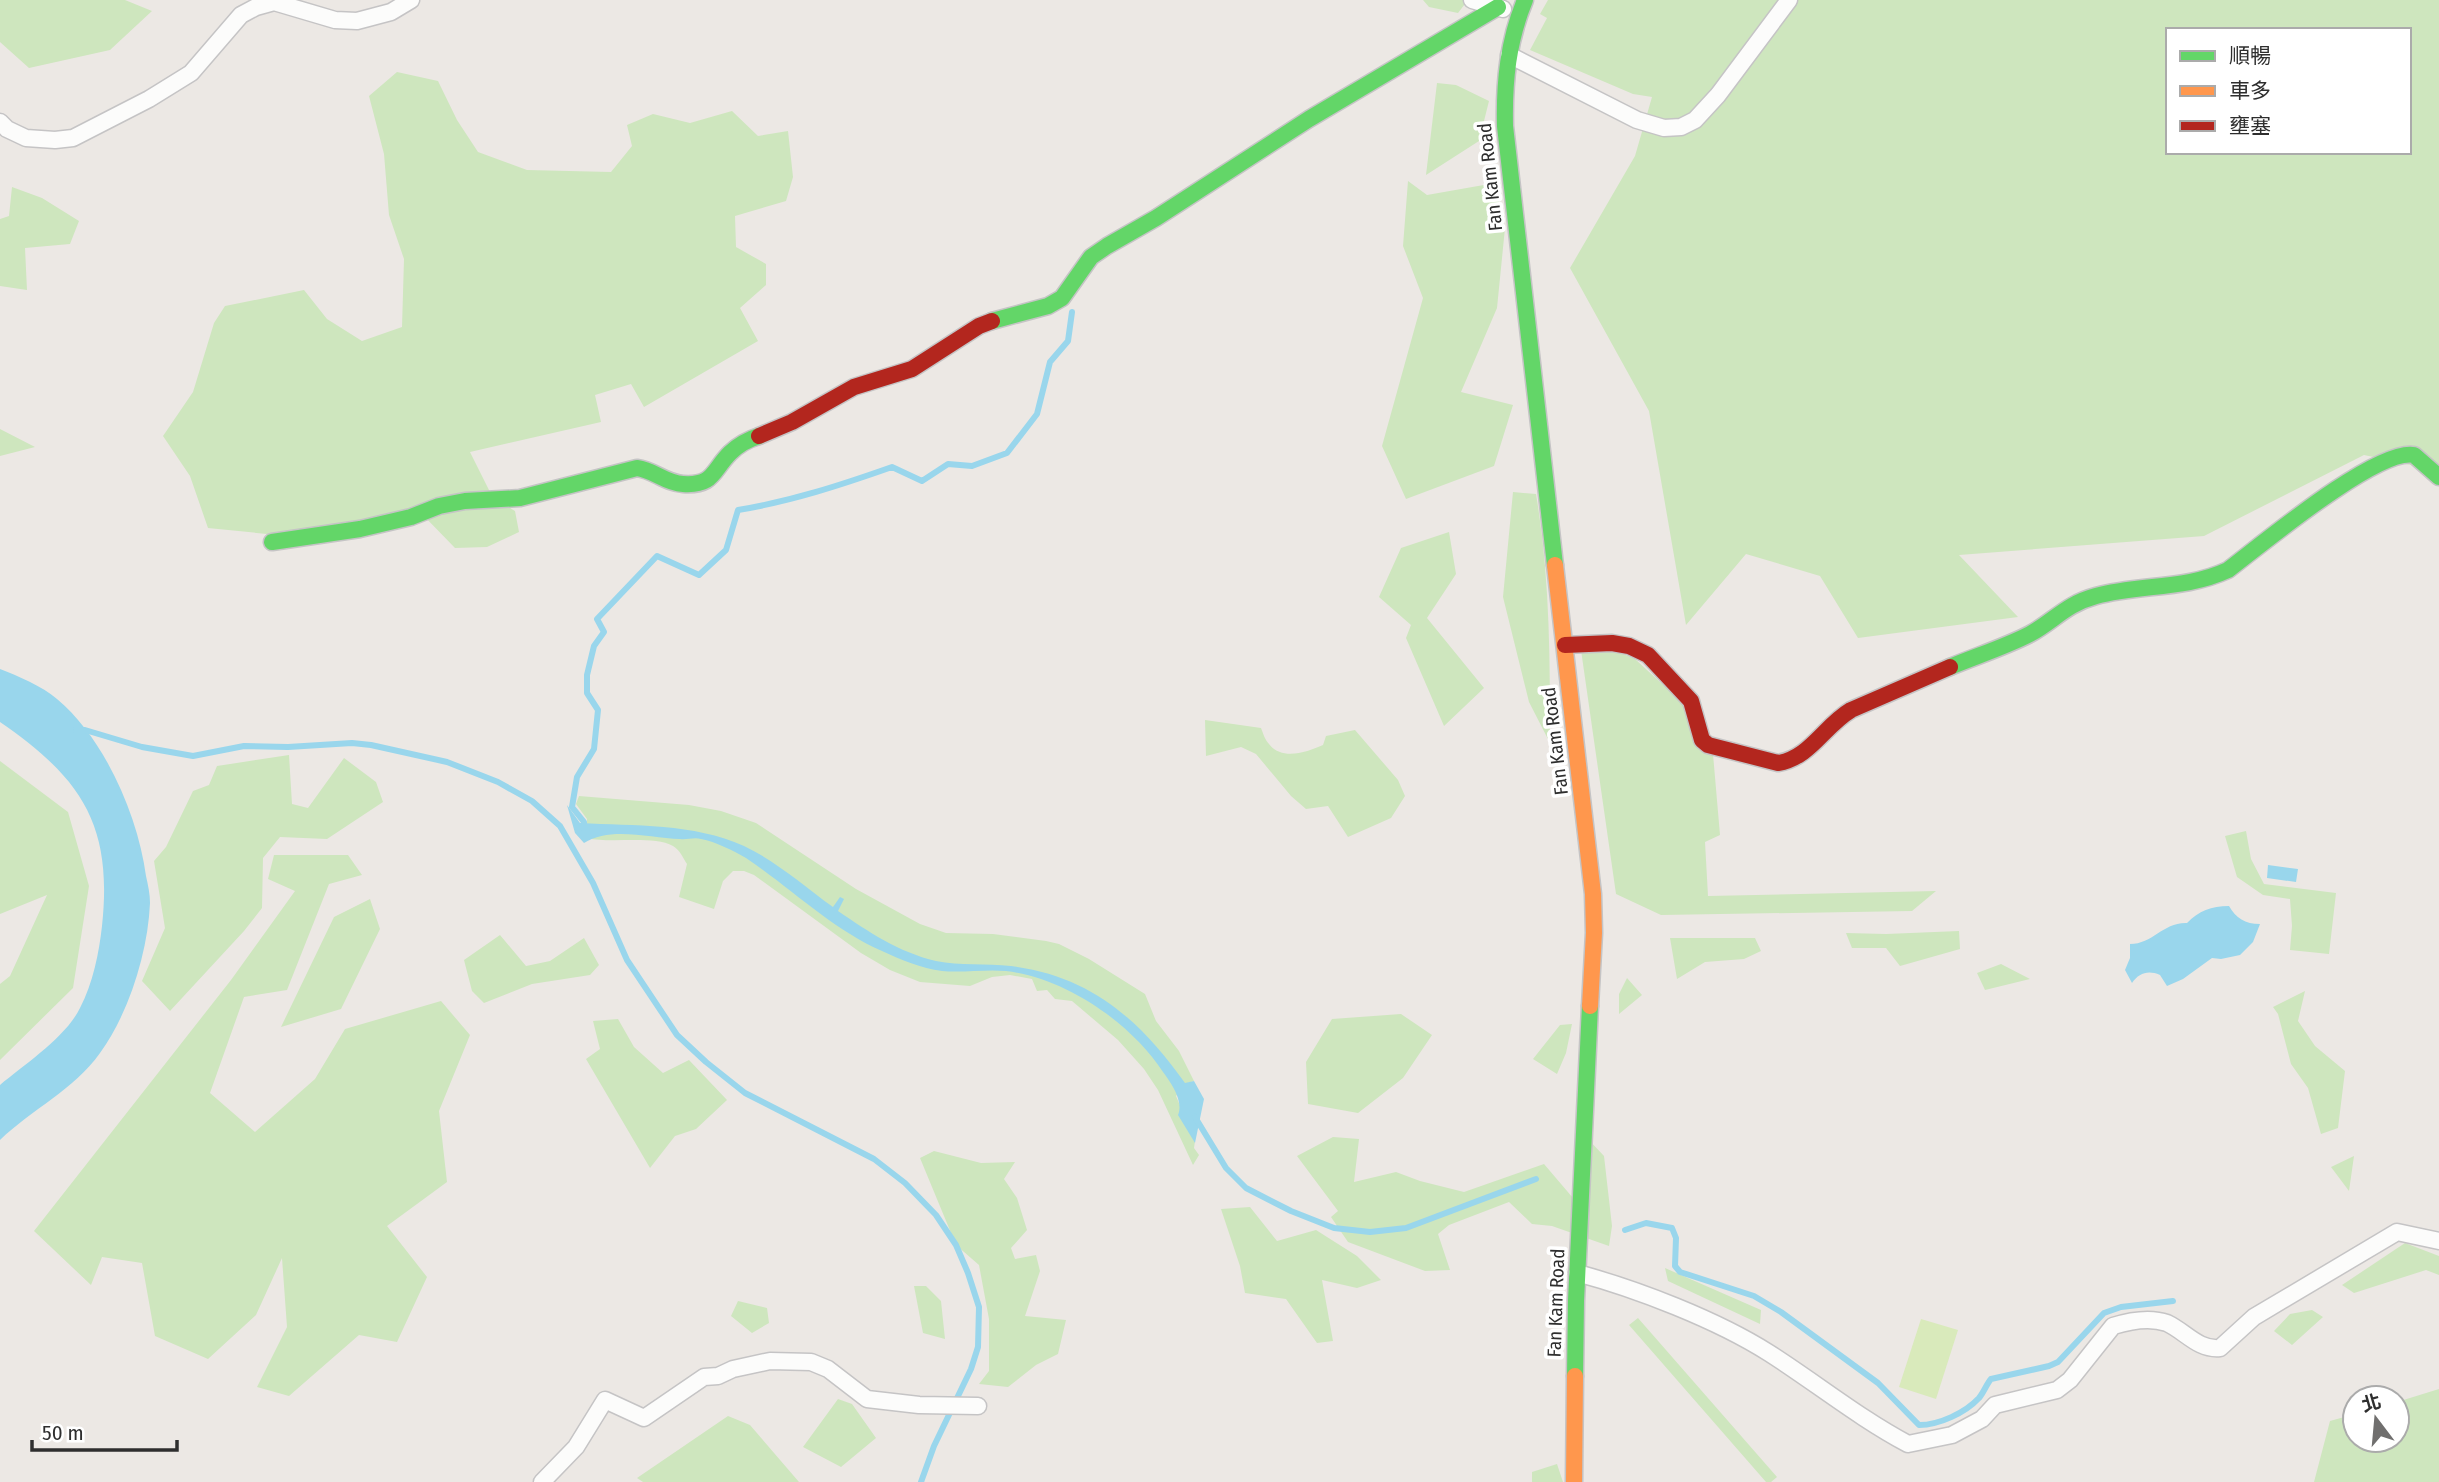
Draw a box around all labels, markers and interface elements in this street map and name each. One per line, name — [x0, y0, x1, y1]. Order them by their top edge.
legend — [2166, 28, 2411, 154]
text: 順暢 — [2229, 43, 2271, 69]
text: 車多 — [2229, 78, 2271, 104]
text: 壅塞 — [2229, 113, 2271, 139]
street label: Fan Kam Road — [1473, 122, 1507, 232]
street label: Fan Kam Road — [1537, 686, 1573, 796]
street label: Fan Kam Road — [1543, 1248, 1569, 1358]
north arrow — [2341, 1384, 2411, 1454]
text: 北 — [2359, 1389, 2384, 1417]
scale bar — [32, 1408, 177, 1452]
text: 50 m — [42, 1420, 84, 1446]

